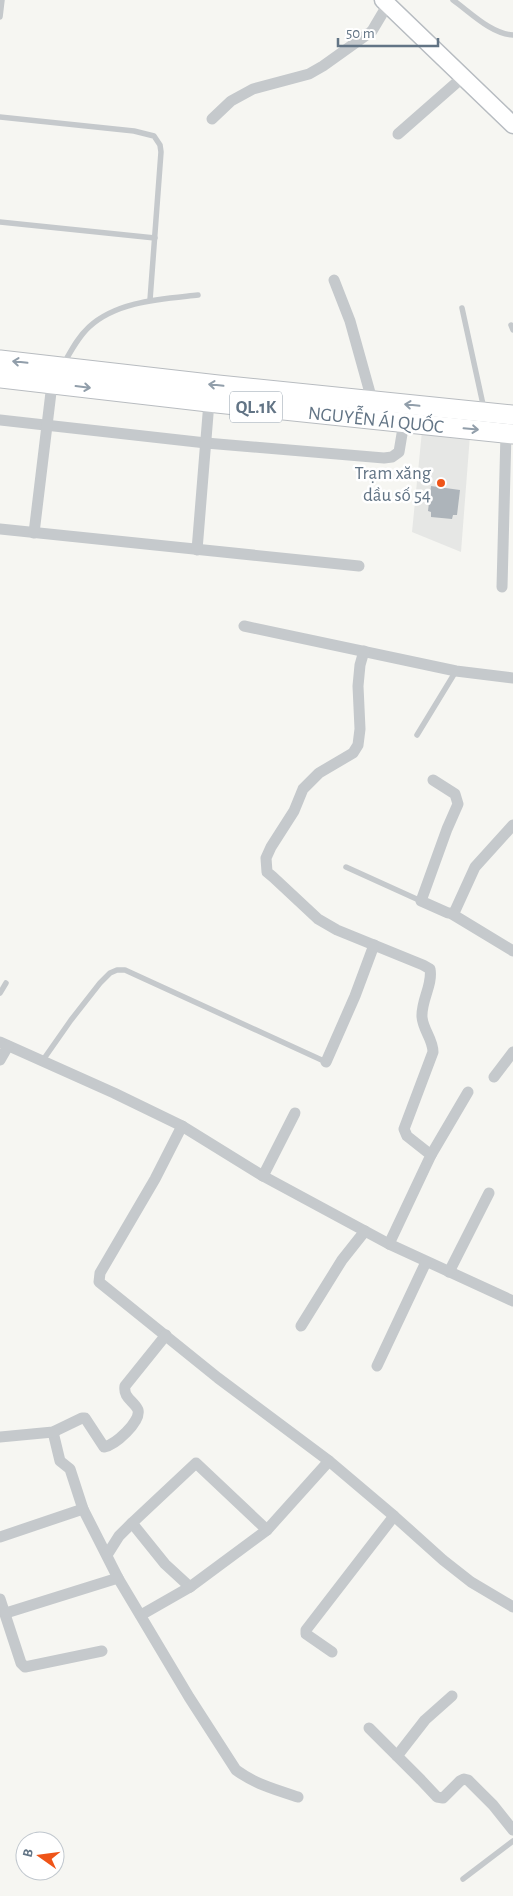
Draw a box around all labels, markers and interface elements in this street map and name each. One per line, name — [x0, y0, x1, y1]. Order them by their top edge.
scale bar — [338, 15, 438, 47]
text: 50 m — [346, 26, 375, 41]
one-way arrow — [12, 357, 28, 367]
one-way arrow — [208, 380, 224, 390]
one-way arrow — [75, 382, 91, 392]
road number: QL.1K — [230, 392, 282, 422]
street label: NGUYỄN ÁI QUỐC — [307, 399, 445, 437]
one-way arrow — [405, 400, 421, 410]
one-way arrow — [463, 425, 479, 434]
place label: Trạm xăng dầu số 54 — [355, 464, 432, 505]
marker: Trạm xăng dầu số 54 — [435, 477, 447, 489]
north arrow — [15, 1831, 65, 1881]
text: B — [21, 1847, 36, 1859]

